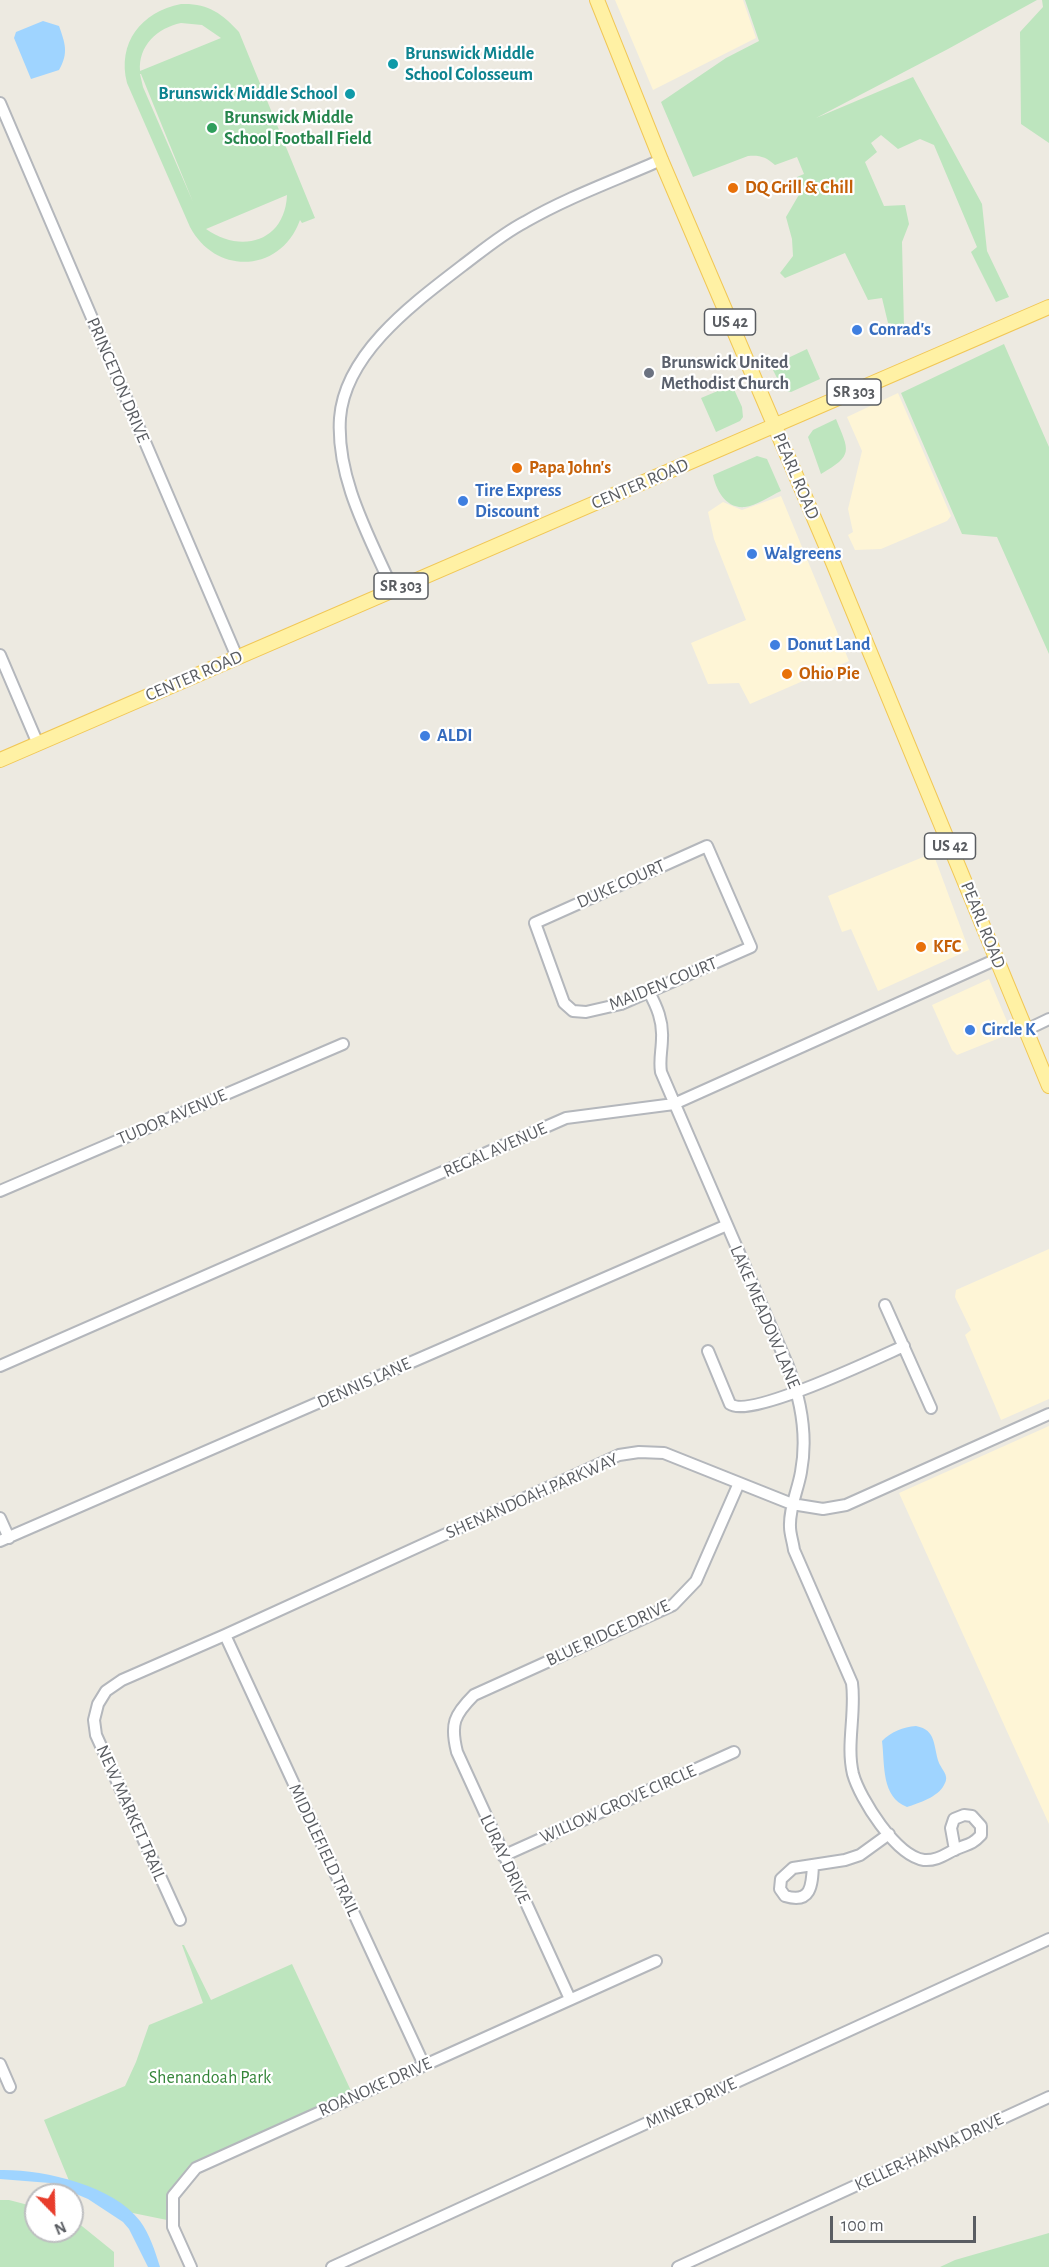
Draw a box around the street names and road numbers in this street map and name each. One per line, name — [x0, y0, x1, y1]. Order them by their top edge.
road number: US 42 — [704, 309, 756, 335]
street label: PRINCETON DRIVE — [82, 314, 154, 446]
road number: SR 303 — [827, 379, 881, 405]
street label: PEARL ROAD — [768, 429, 824, 523]
street label: CENTER ROAD — [588, 454, 692, 514]
road number: SR 303 — [374, 573, 428, 599]
street label: CENTER ROAD — [142, 646, 246, 706]
road number: US 42 — [924, 833, 976, 859]
street label: DUKE COURT — [573, 855, 669, 913]
street label: PEARL ROAD — [956, 878, 1010, 972]
street label: MAIDEN COURT — [606, 952, 720, 1016]
street label: TUDOR AVENUE — [114, 1084, 230, 1150]
street label: REGAL AVENUE — [440, 1118, 550, 1182]
street label: LAKE MEADOW LANE — [725, 1242, 805, 1392]
street label: DENNIS LANE — [314, 1353, 414, 1413]
street label: SHENANDOAH PARKWAY — [442, 1448, 622, 1544]
street label: BLUE RIDGE DRIVE — [543, 1595, 673, 1671]
street label: NEW MARKET TRAIL — [91, 1742, 171, 1884]
street label: WILLOW GROVE CIRCLE — [537, 1760, 699, 1848]
street label: MIDDLEFIELD TRAIL — [284, 1780, 364, 1920]
street label: LURAY DRIVE — [475, 1811, 535, 1907]
street label: ROANOKE DRIVE — [315, 2052, 435, 2122]
street label: MINER DRIVE — [642, 2073, 740, 2133]
street label: KELLER-HANNA DRIVE — [851, 2108, 1007, 2196]

